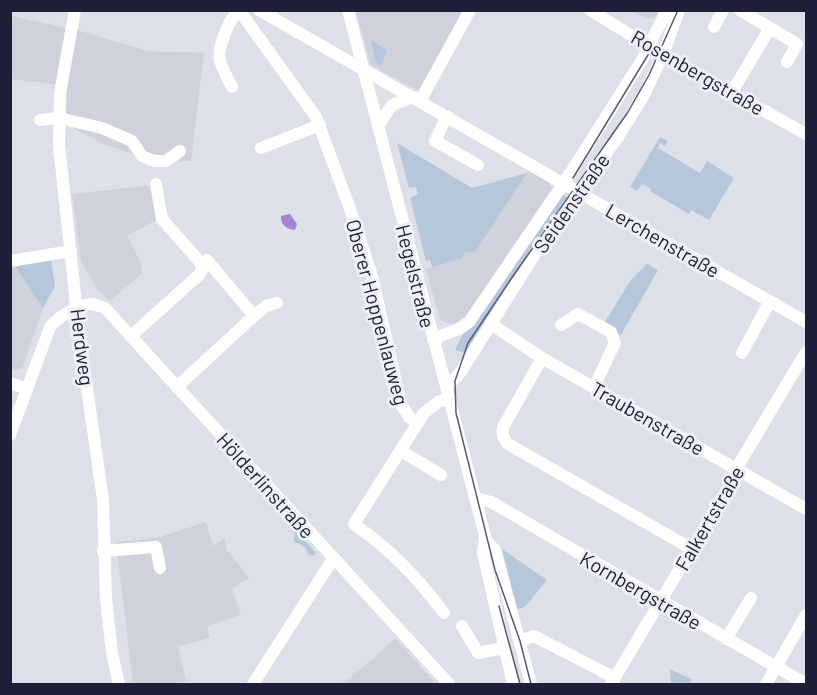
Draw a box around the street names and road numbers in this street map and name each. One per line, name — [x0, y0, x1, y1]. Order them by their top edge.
street label: Rosenbergstraße — [627, 24, 769, 120]
street label: Seidenstraße — [528, 149, 614, 257]
street label: Lerchenstraße — [602, 198, 724, 282]
street label: Oberer Hoppenlauweg — [342, 216, 414, 408]
street label: Hegelstraße — [392, 222, 440, 330]
street label: Herdweg — [66, 307, 100, 387]
street label: Traubenstraße — [587, 376, 709, 460]
street label: Hölderlinstraße — [212, 427, 320, 543]
street label: Falkertstraße — [669, 461, 749, 575]
street label: Kornbergstraße — [576, 546, 706, 634]

